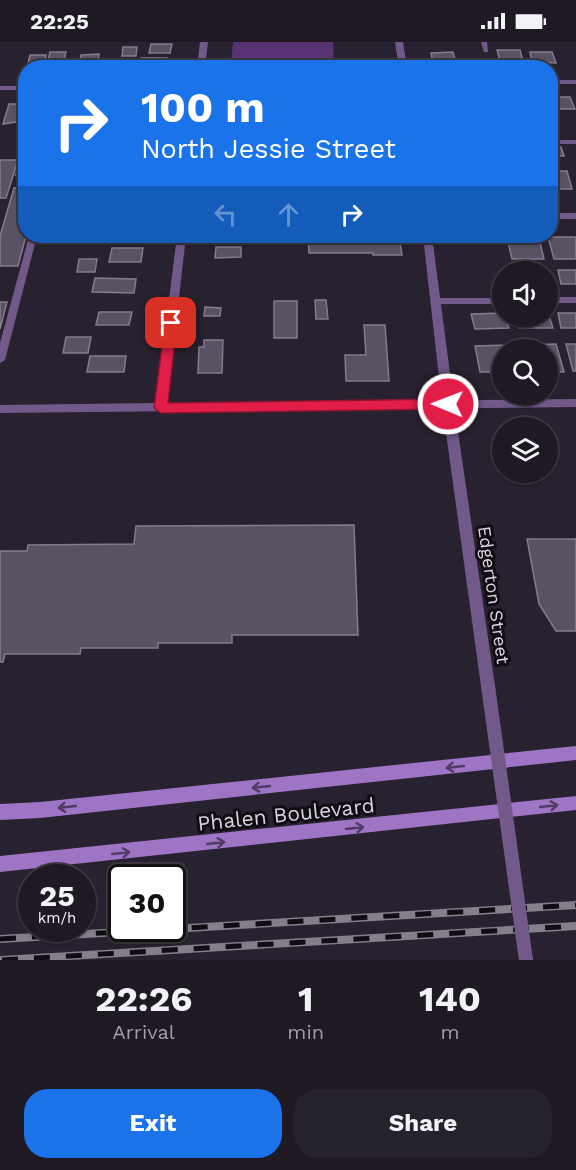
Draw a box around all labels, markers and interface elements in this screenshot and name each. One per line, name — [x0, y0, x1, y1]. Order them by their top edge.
text: 22:25 — [30, 9, 89, 34]
text: 100 m — [141, 83, 265, 132]
icon: right — [42, 84, 120, 162]
text: North Jessie Street — [141, 133, 396, 165]
icon: left — [209, 198, 242, 231]
icon: ahead — [272, 198, 305, 231]
icon: right — [335, 198, 368, 231]
map controls — [492, 261, 558, 483]
button: sound — [492, 261, 558, 327]
pin — [145, 297, 196, 348]
icon: arrive — [154, 306, 187, 339]
button: search — [492, 339, 558, 405]
position arrow — [416, 372, 480, 436]
button: layers — [492, 417, 558, 483]
street label: Edgerton Street — [474, 525, 514, 666]
one-way arrow — [446, 762, 466, 773]
one-way arrow — [252, 782, 272, 793]
street label: Phalen Boulevard — [196, 792, 376, 836]
one-way arrow — [538, 800, 558, 811]
one-way arrow — [58, 802, 78, 813]
one-way arrow — [344, 822, 364, 833]
one-way arrow — [206, 837, 226, 848]
one-way arrow — [110, 847, 130, 858]
speed limit sign: 30 — [108, 864, 186, 942]
text: 25 — [39, 878, 75, 913]
text: km/h — [38, 909, 76, 927]
text: 22:26 — [95, 978, 192, 1020]
text: 1 — [298, 978, 313, 1020]
text: 140 — [419, 978, 481, 1020]
text: Arrival — [112, 1020, 175, 1044]
text: min — [287, 1020, 324, 1044]
text: m — [441, 1020, 460, 1044]
button: Exit — [24, 1089, 282, 1158]
button: Share — [294, 1089, 552, 1158]

